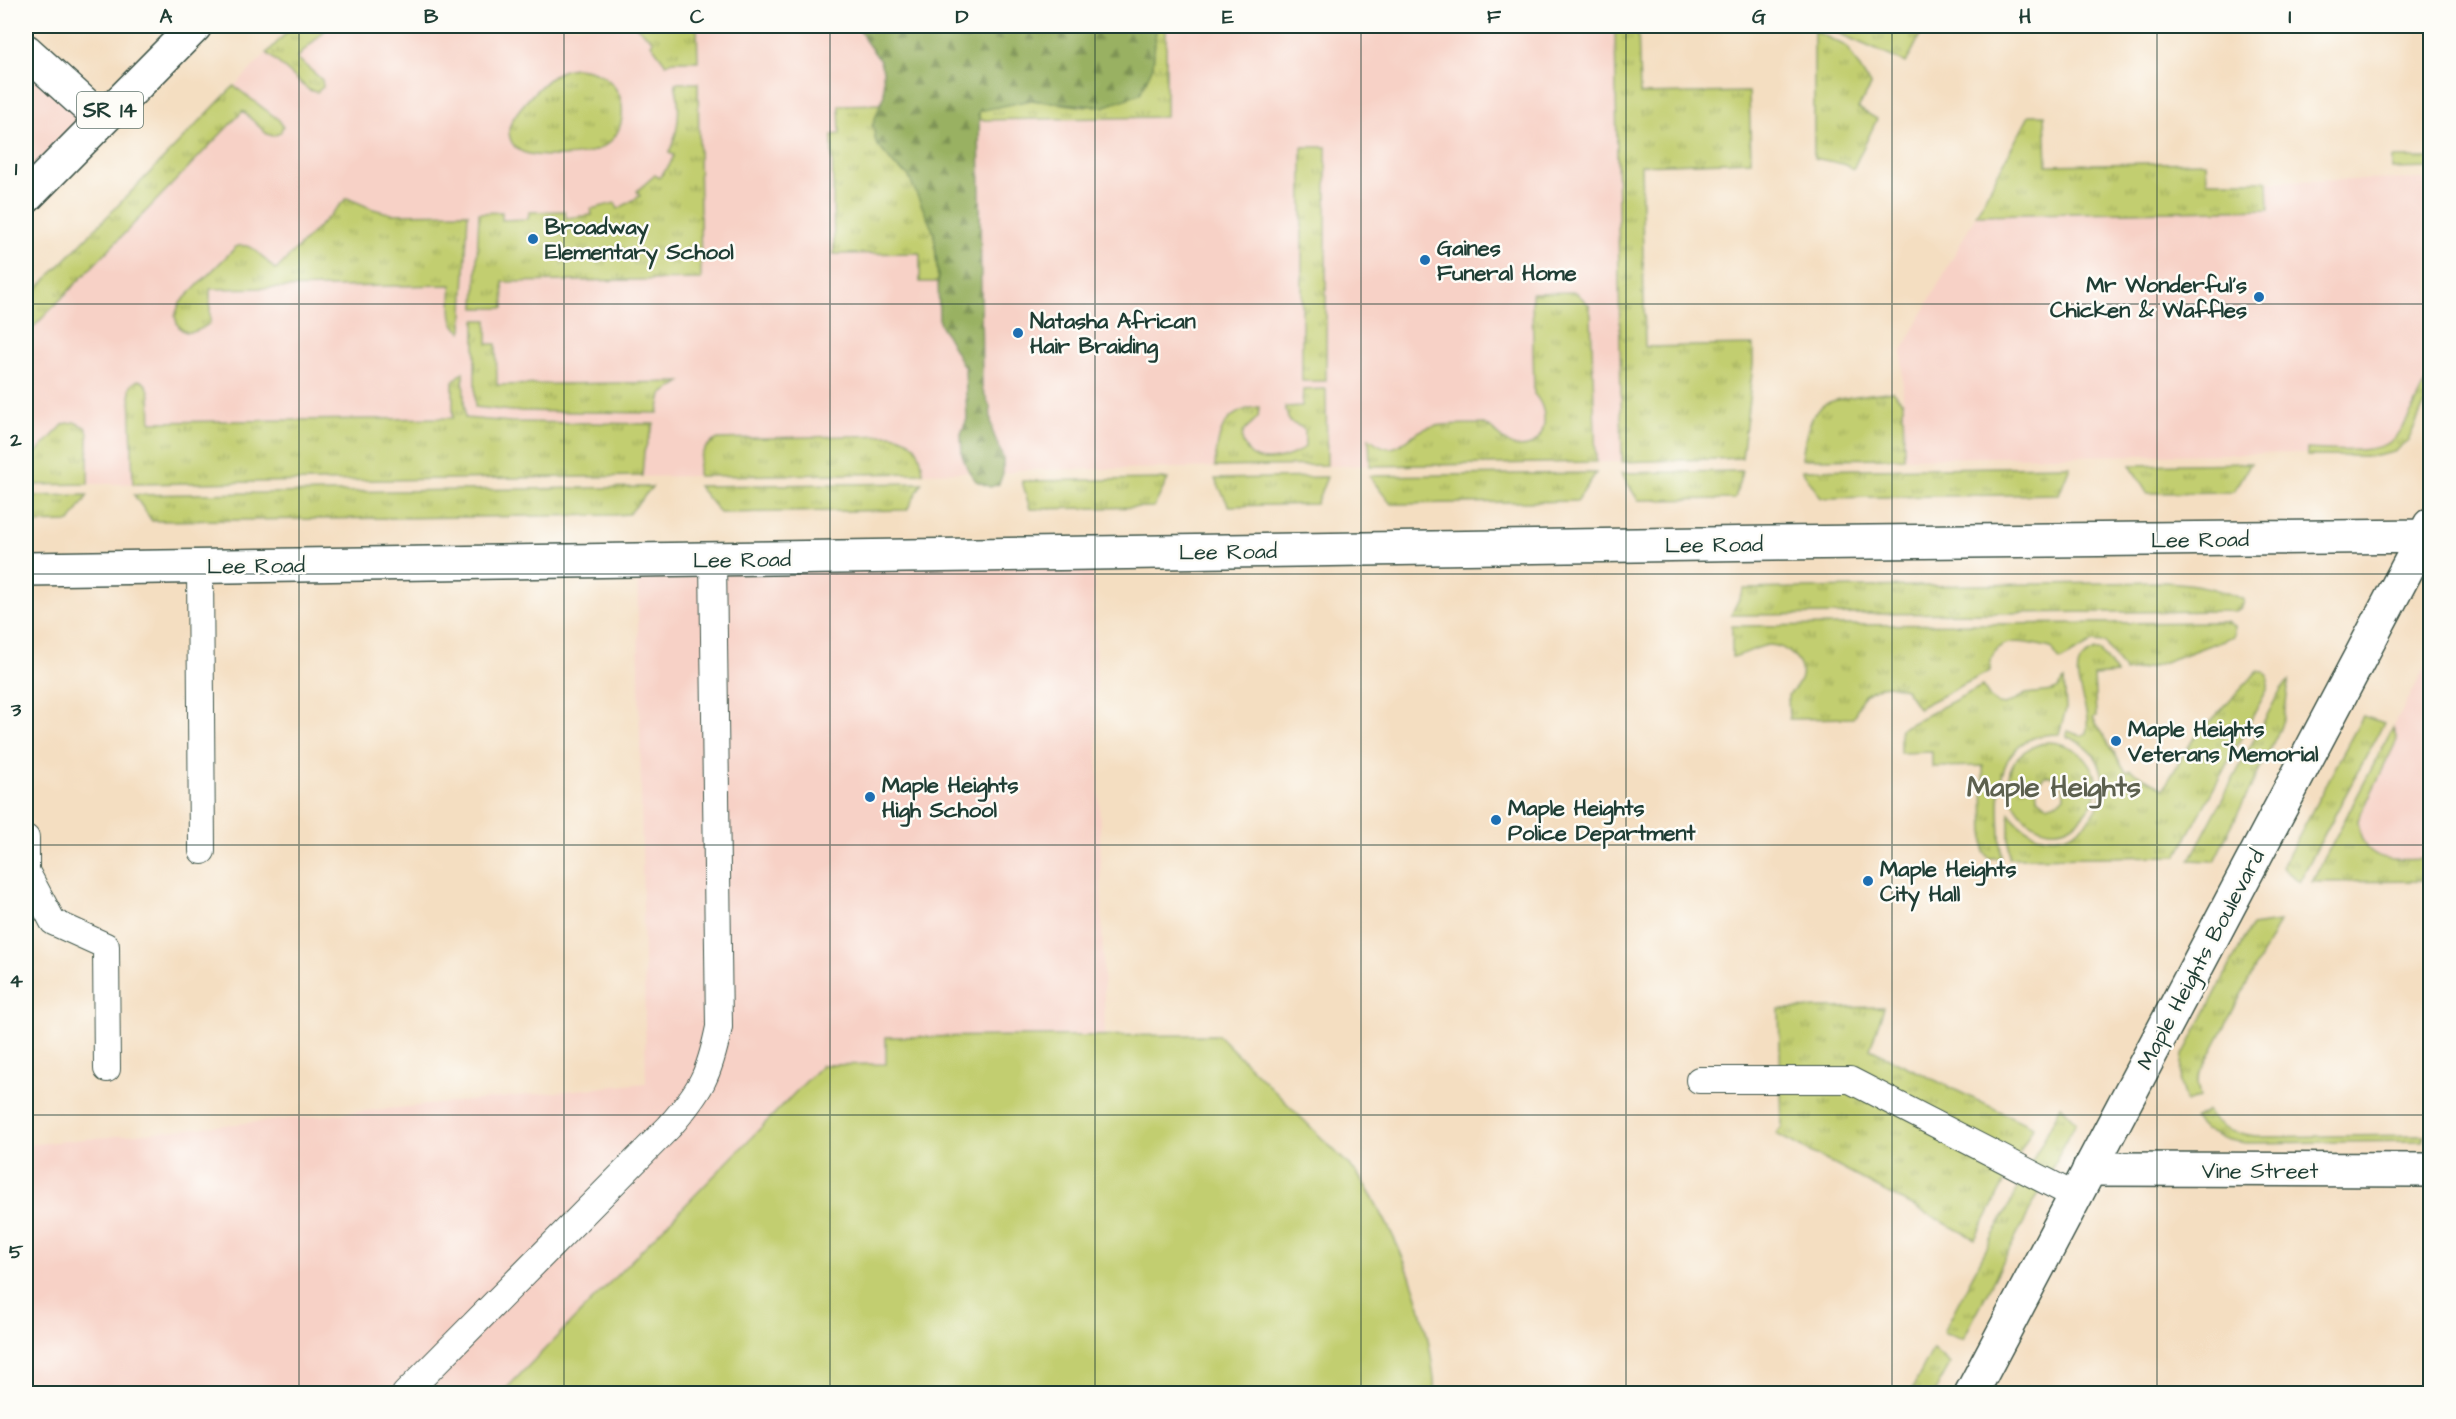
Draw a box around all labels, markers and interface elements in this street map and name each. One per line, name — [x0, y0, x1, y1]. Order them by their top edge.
text: A — [160, 3, 173, 31]
text: B — [424, 3, 439, 31]
text: C — [690, 3, 705, 31]
text: D — [956, 3, 969, 31]
text: E — [1222, 3, 1234, 31]
text: F — [1487, 3, 1502, 31]
text: G — [1752, 3, 1766, 31]
text: H — [2019, 3, 2031, 31]
text: I — [2288, 3, 2292, 31]
road number: SR 14 — [77, 92, 143, 128]
text: 1 — [15, 155, 18, 183]
place label: Broadway Elementary School — [545, 212, 734, 270]
marker: Broadway Elementary School — [526, 232, 540, 246]
place label: Gaines Funeral Home — [1437, 233, 1577, 289]
marker: Gaines Funeral Home — [1418, 253, 1432, 267]
place label: Mr Wonderful’s Chicken & Waffles — [2050, 270, 2247, 326]
marker: Mr Wonderful’s Chicken & Waffles — [2252, 290, 2266, 304]
place label: Natasha African Hair Braiding — [1030, 306, 1196, 363]
marker: Natasha African Hair Braiding — [1011, 326, 1025, 340]
text: 2 — [9, 426, 22, 454]
street label: Lee Road — [2151, 524, 2249, 557]
street label: Lee Road — [1665, 529, 1763, 562]
street label: Lee Road — [1179, 536, 1277, 569]
street label: Lee Road — [693, 544, 791, 577]
street label: Lee Road — [207, 550, 305, 583]
text: 3 — [10, 696, 22, 724]
place label: Maple Heights Veterans Memorial — [2127, 714, 2319, 770]
marker: Maple Heights Veterans Memorial — [2109, 734, 2123, 748]
district label: Maple Heights — [1967, 768, 2141, 809]
place label: Maple Heights High School — [882, 770, 1019, 827]
marker: Maple Heights High School — [863, 790, 877, 804]
place label: Maple Heights Police Department — [1508, 793, 1696, 849]
marker: Maple Heights Police Department — [1489, 813, 1503, 827]
street label: Maple Heights Boulevard — [2130, 844, 2274, 1076]
place label: Maple Heights City Hall — [1880, 854, 2017, 912]
marker: Maple Heights City Hall — [1861, 874, 1875, 888]
text: 4 — [9, 967, 23, 995]
street label: Vine Street — [2202, 1156, 2318, 1187]
text: 5 — [9, 1238, 24, 1266]

